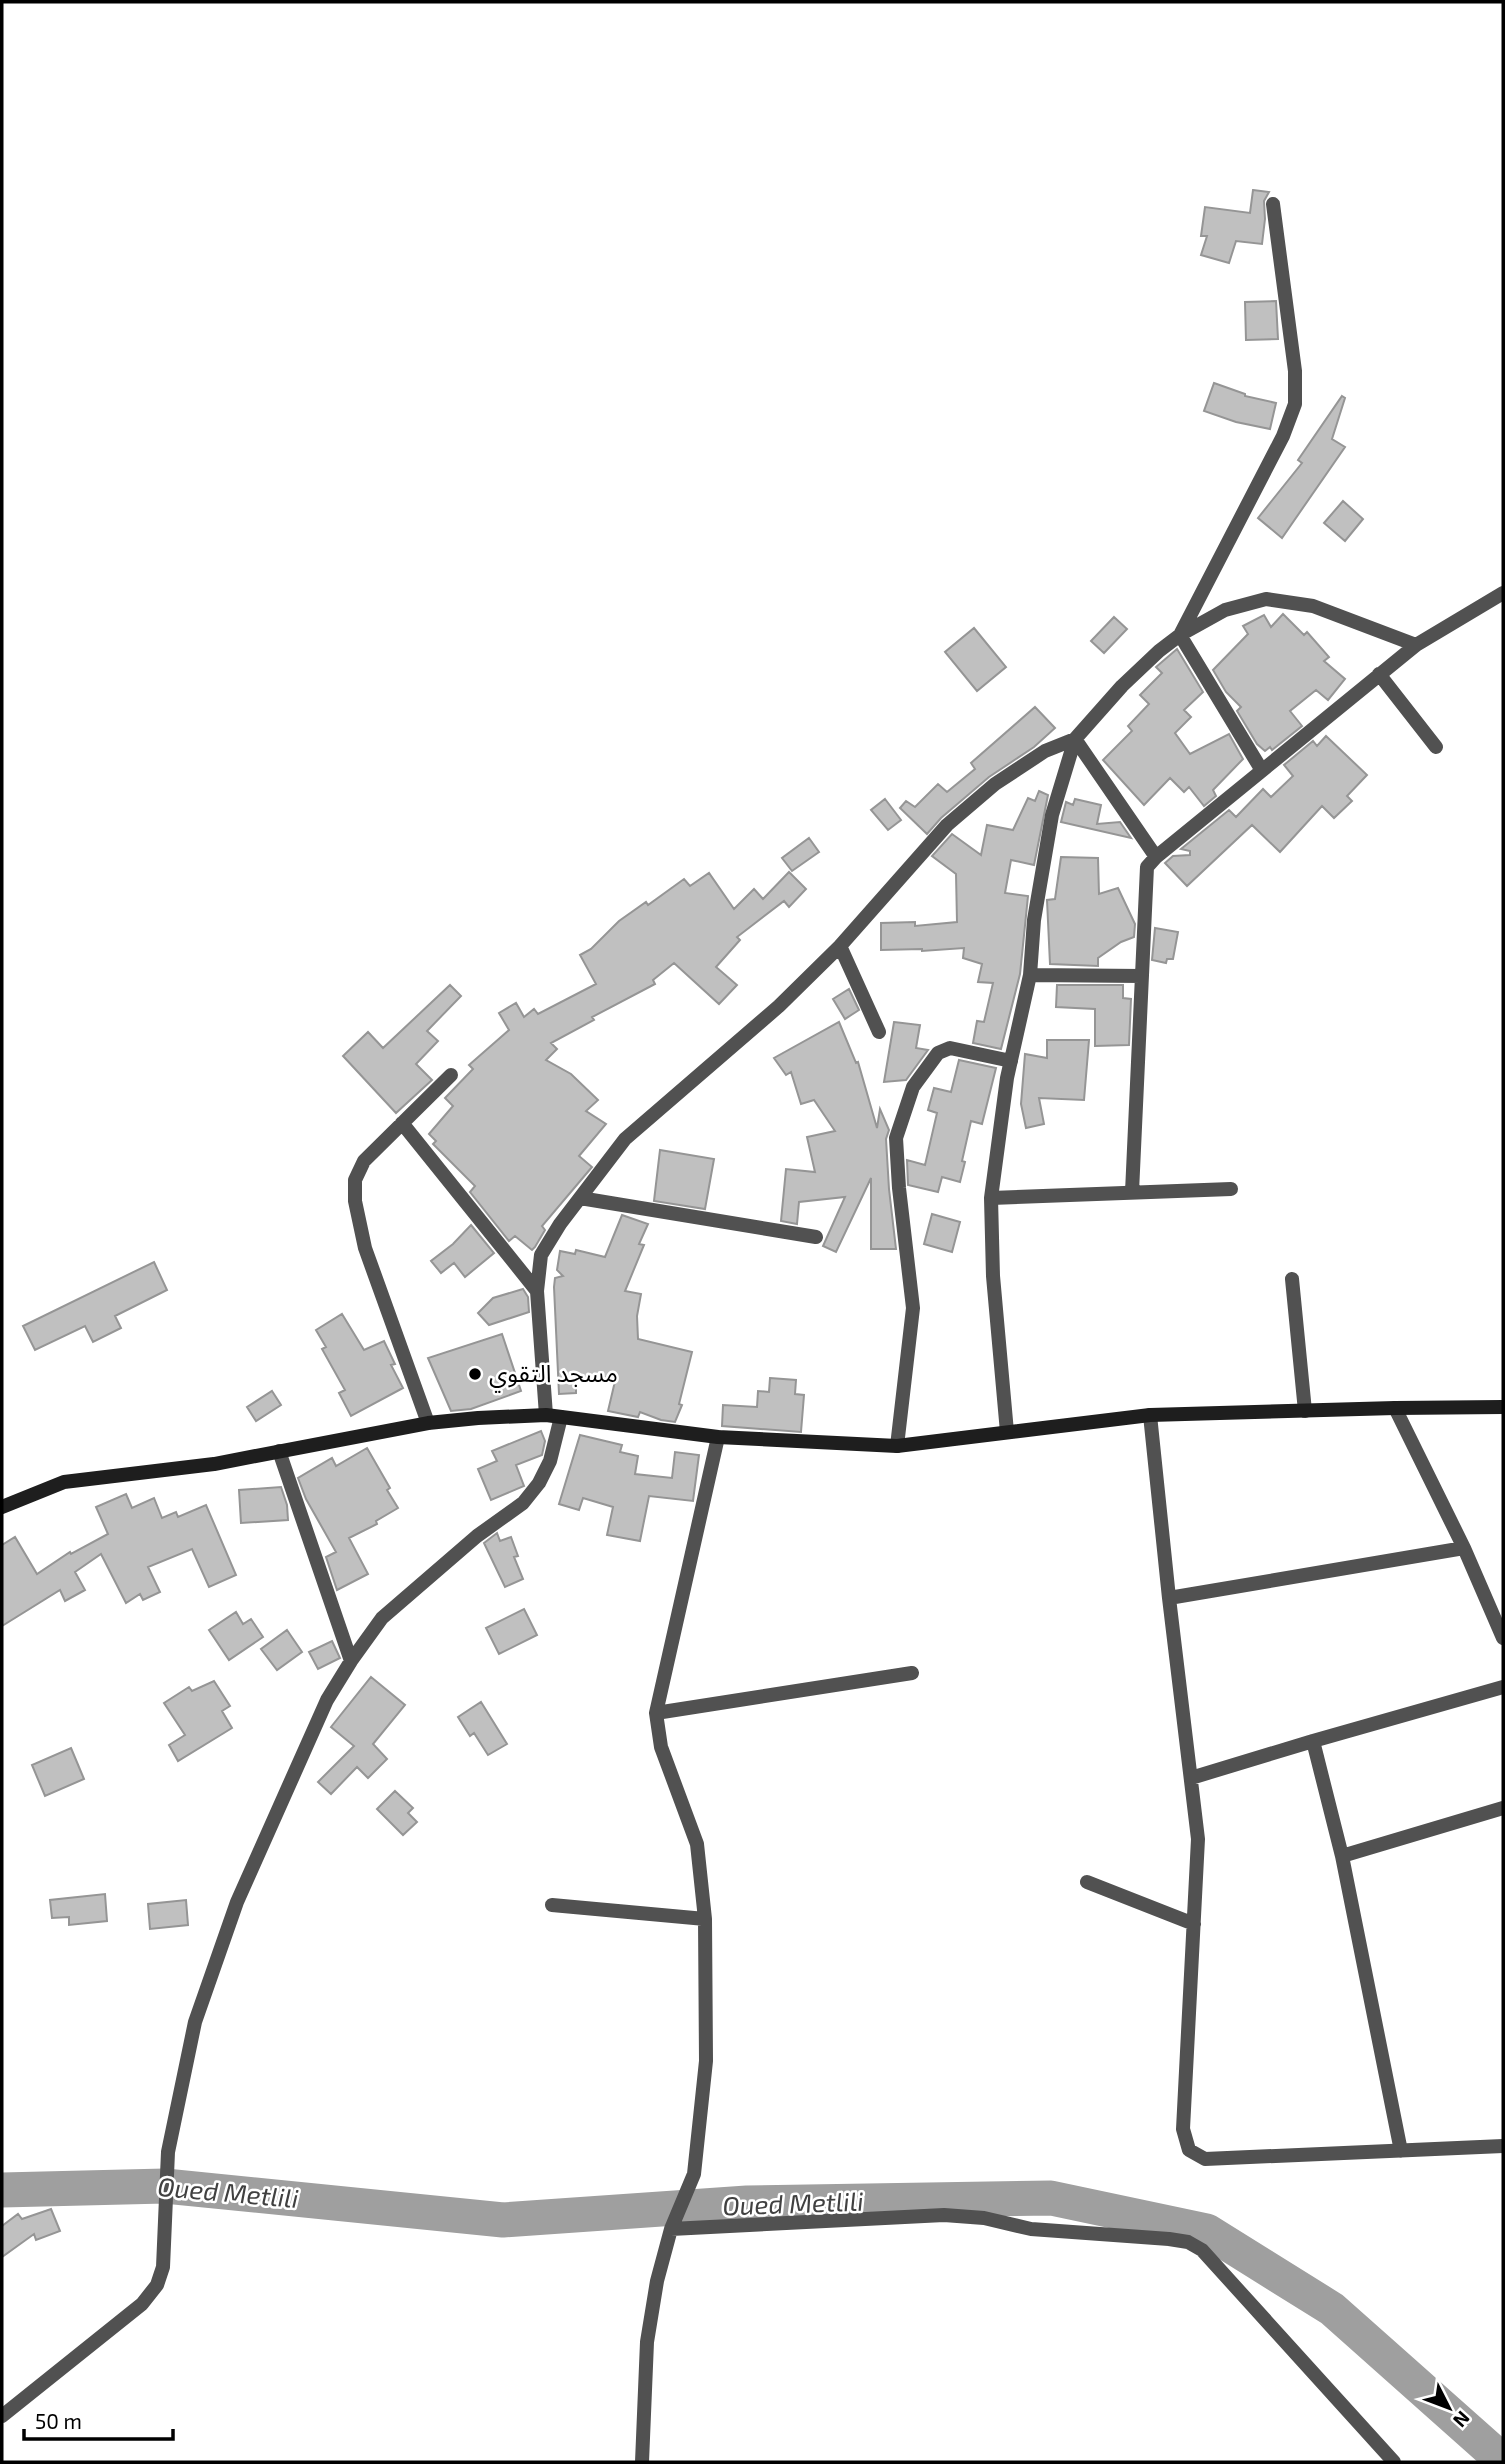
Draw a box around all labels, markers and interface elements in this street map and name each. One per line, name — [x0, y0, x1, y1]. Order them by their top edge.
place label: مسجد التقوي — [489, 1358, 618, 1393]
marker: مسجد التقوي — [467, 1366, 483, 1382]
water label: Oued Metlili — [156, 2170, 300, 2213]
water label: Oued Metlili — [722, 2185, 864, 2220]
north arrow — [1414, 2373, 1484, 2443]
scale bar — [24, 2398, 173, 2442]
text: N — [1449, 2407, 1475, 2433]
text: 50 m — [35, 2408, 82, 2433]

